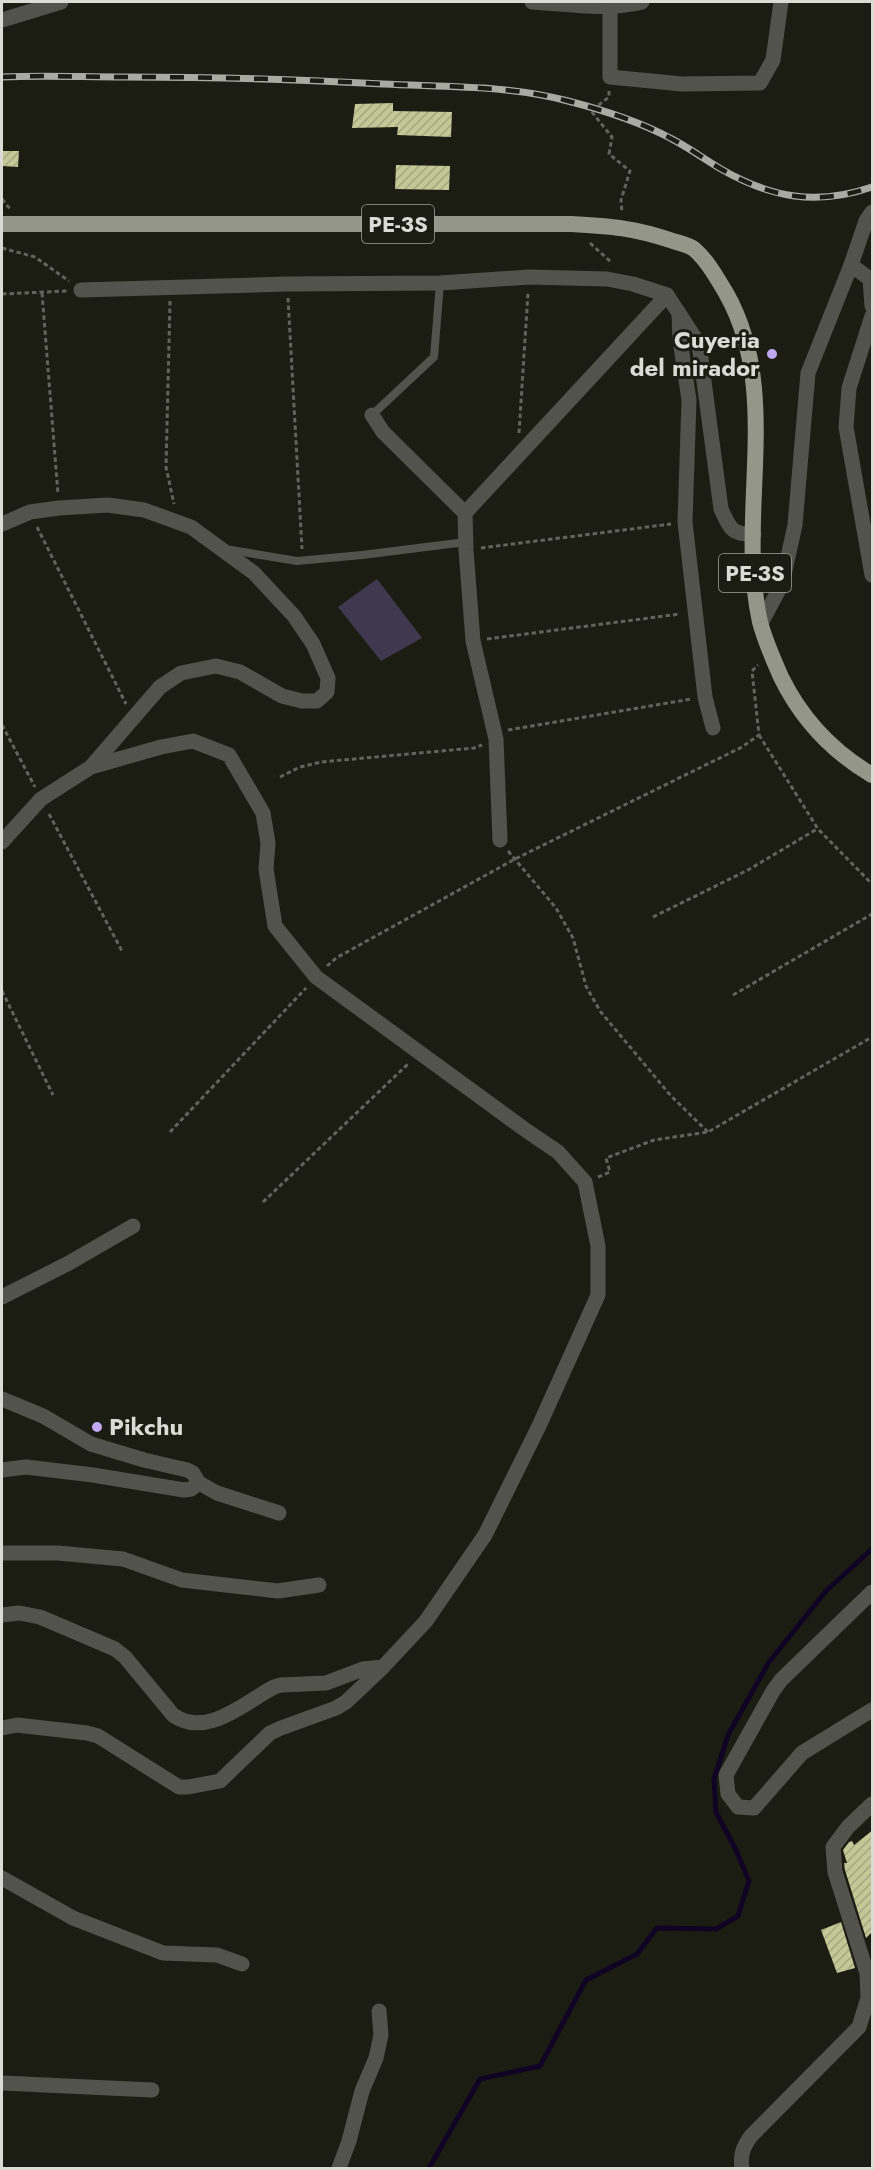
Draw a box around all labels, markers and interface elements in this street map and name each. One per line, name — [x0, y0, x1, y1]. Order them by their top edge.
road number: PE-3S — [362, 205, 434, 243]
place label: Cuyeria del mirador — [630, 322, 760, 385]
marker: Cuyeria del mirador — [765, 347, 779, 361]
road number: PE-3S — [719, 554, 791, 592]
place label: Pikchu — [109, 1409, 183, 1444]
marker: Pikchu — [90, 1420, 104, 1434]

